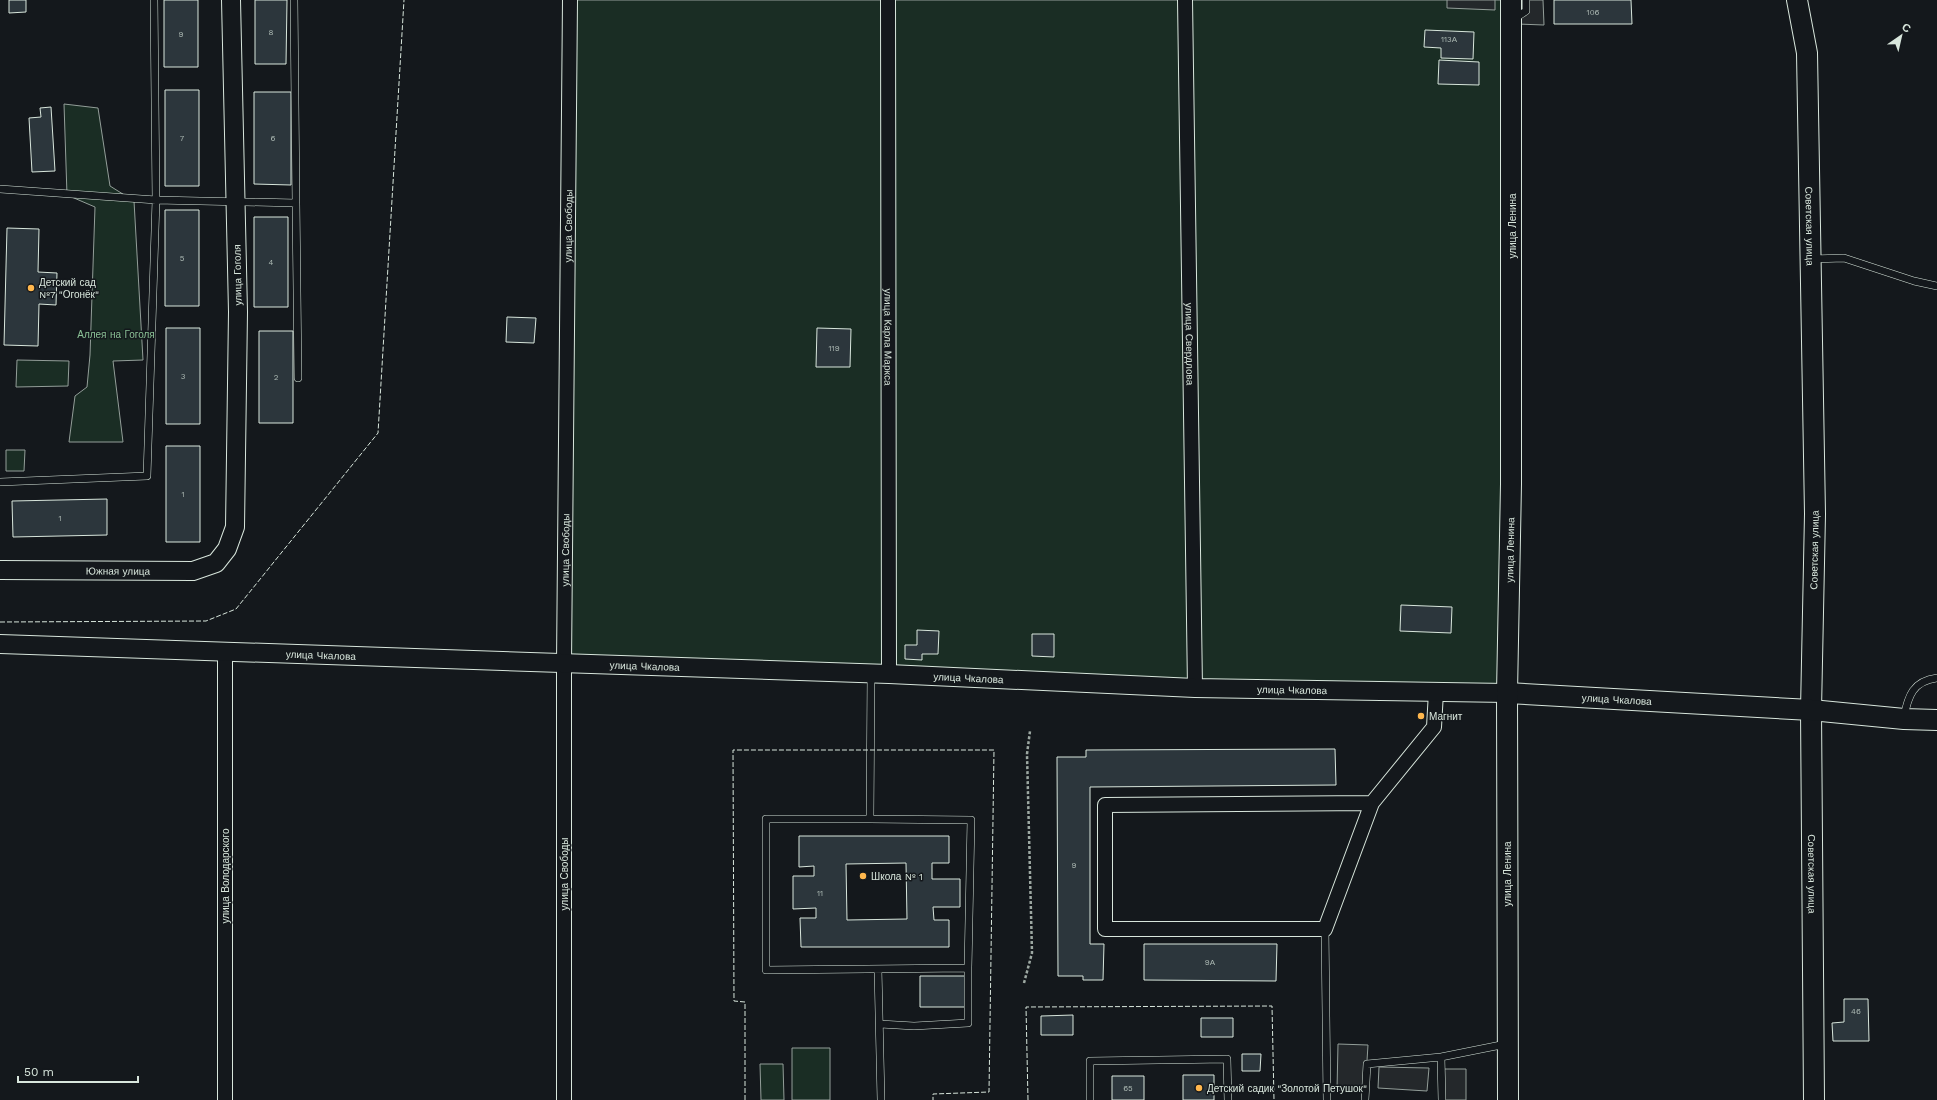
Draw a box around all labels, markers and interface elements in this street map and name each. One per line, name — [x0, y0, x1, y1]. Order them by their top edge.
house number: 106 — [1587, 8, 1600, 17]
north arrow — [1881, 16, 1921, 56]
text: С — [1899, 21, 1913, 36]
house number: 8 — [269, 28, 274, 37]
house number: 9 — [179, 30, 184, 39]
house number: 113А — [1441, 35, 1458, 44]
house number: 7 — [180, 134, 185, 143]
house number: 6 — [271, 134, 276, 143]
street label: Советская улица — [1803, 186, 1816, 266]
street label: улица Свободы — [563, 189, 574, 263]
street label: улица Ленина — [1507, 193, 1518, 259]
street label: улица Гоголя — [231, 244, 244, 306]
house number: 5 — [180, 254, 185, 263]
house number: 4 — [269, 258, 274, 267]
place label: Детский сад №7 "Огонёк" — [39, 277, 99, 300]
marker: Детский сад №7 "Огонёк" — [26, 283, 36, 293]
street label: улица Карла Маркса — [882, 288, 894, 386]
street label: улица Свердлова — [1183, 303, 1196, 386]
park label: Аллея на Гоголя — [77, 329, 155, 340]
house number: 119 — [828, 344, 840, 353]
house number: 3 — [181, 372, 186, 381]
house number: 2 — [274, 373, 279, 382]
house number: 1 — [181, 490, 185, 499]
street label: Советская улица — [1808, 510, 1821, 590]
street label: улица Свободы — [560, 513, 571, 587]
house number: 1 — [58, 514, 62, 523]
street label: улица Ленина — [1504, 517, 1516, 583]
street label: Южная улица — [86, 565, 151, 577]
street label: улица Чкалова — [286, 649, 356, 662]
street label: улица Чкалова — [609, 660, 680, 673]
street label: улица Чкалова — [933, 671, 1004, 685]
street label: улица Чкалова — [1257, 684, 1328, 696]
street label: улица Чкалова — [1582, 692, 1653, 707]
marker: Магнит — [1416, 711, 1426, 721]
place label: Магнит — [1429, 711, 1463, 722]
street label: улица Володарского — [220, 828, 231, 924]
street label: Советская улица — [1806, 834, 1818, 914]
street label: улица Свободы — [559, 838, 570, 910]
street label: улица Ленина — [1502, 841, 1513, 907]
house number: 9 — [1072, 861, 1077, 870]
marker: Школа № 1 — [858, 871, 868, 881]
place label: Школа № 1 — [871, 871, 923, 882]
house number: 11 — [817, 889, 823, 898]
house number: 9А — [1205, 958, 1216, 967]
house number: 46 — [1851, 1007, 1861, 1016]
scale bar — [18, 1058, 138, 1084]
text: 50 m — [24, 1065, 54, 1079]
marker: Детский садик "Золотой Петушок" — [1194, 1083, 1204, 1093]
place label: Детский садик "Золотой Петушок" — [1207, 1083, 1367, 1094]
house number: 65 — [1123, 1084, 1133, 1093]

